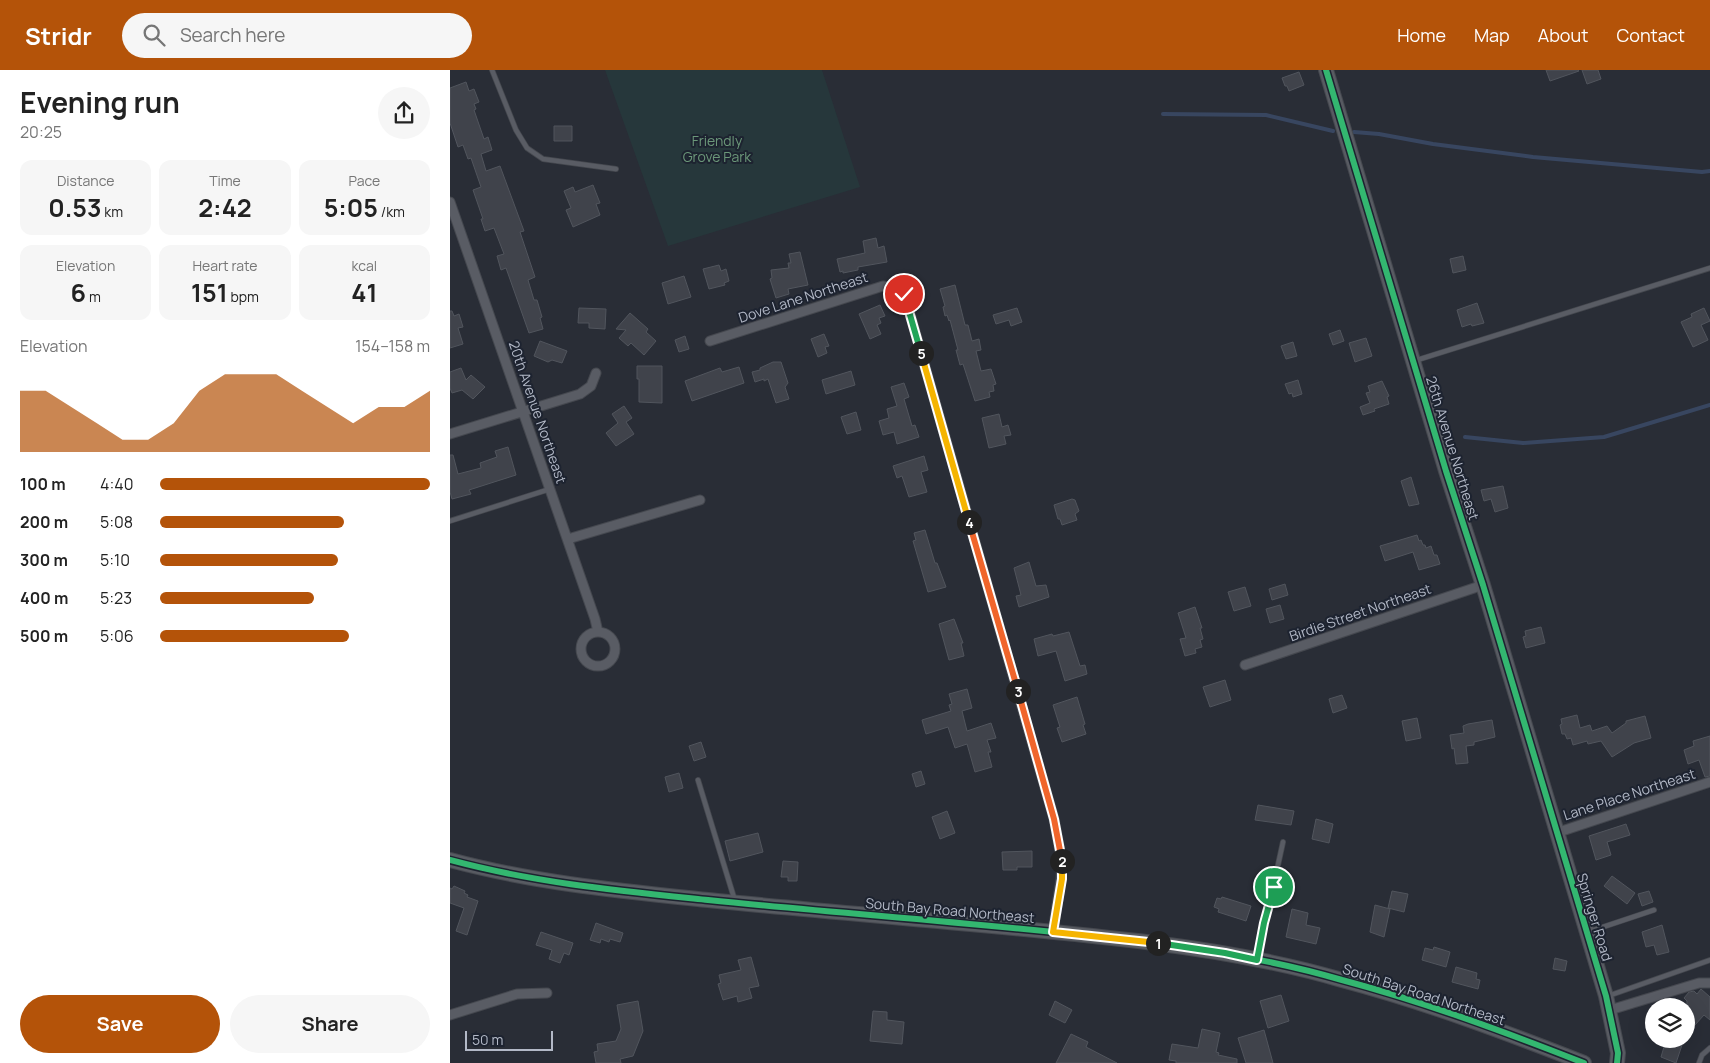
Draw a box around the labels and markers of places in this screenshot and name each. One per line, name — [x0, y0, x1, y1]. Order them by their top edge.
pin — [883, 273, 925, 315]
pin: 5 — [908, 340, 934, 366]
pin: 4 — [956, 510, 982, 534]
pin: 3 — [1006, 678, 1030, 704]
pin: 2 — [1050, 848, 1074, 874]
pin — [1253, 866, 1295, 908]
pin: 1 — [1146, 930, 1170, 956]

